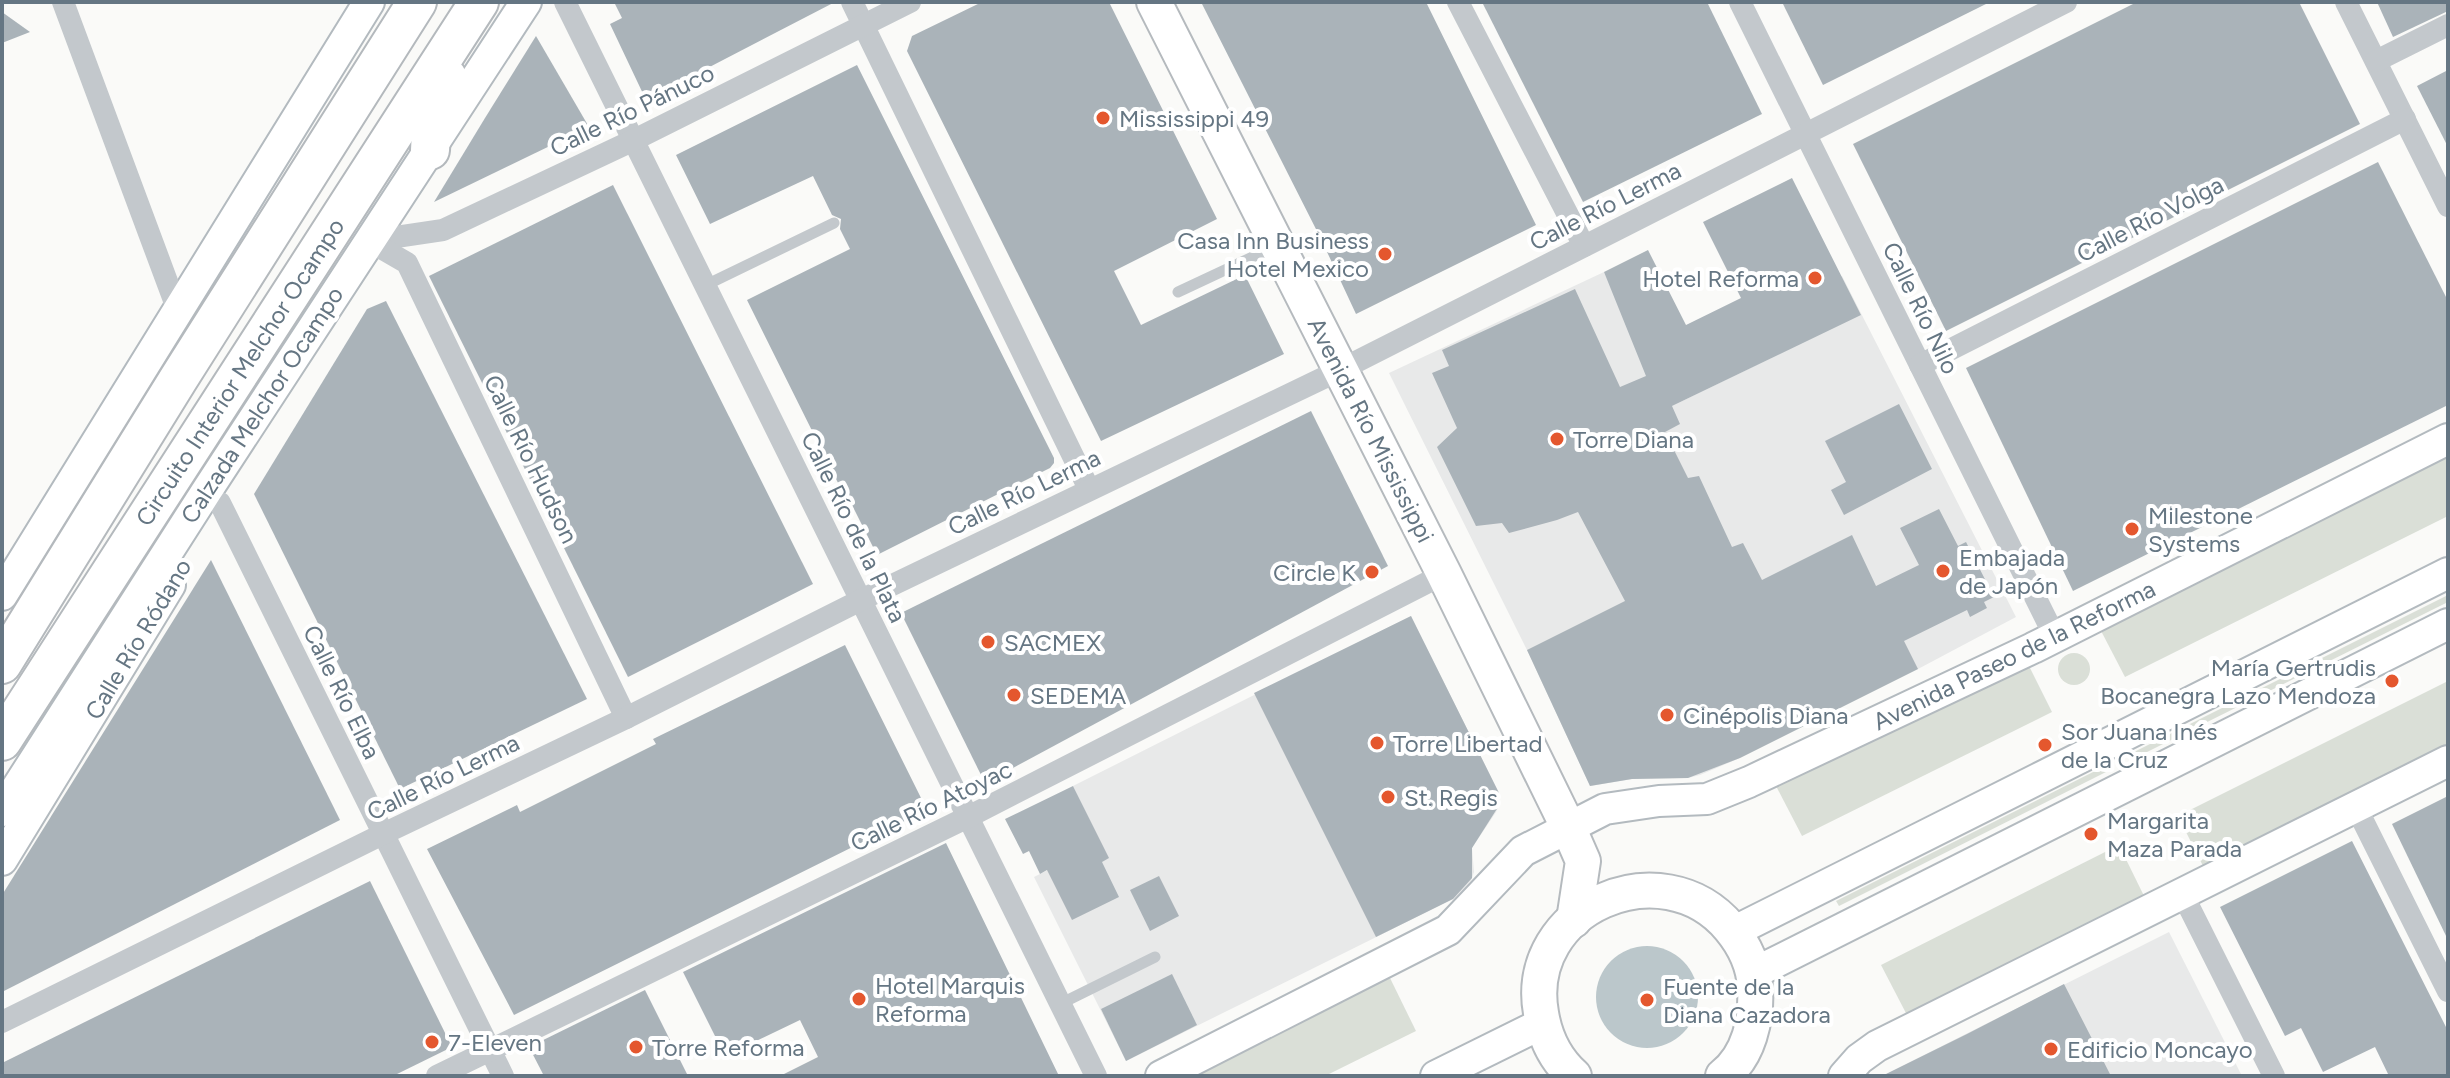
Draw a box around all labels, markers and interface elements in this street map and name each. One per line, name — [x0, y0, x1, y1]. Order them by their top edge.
street label: Calle Río Pánuco — [545, 58, 719, 162]
place label: Mississippi 49 — [1119, 104, 1269, 133]
marker: Mississippi 49 — [1094, 109, 1112, 127]
street label: Calle Río Lerma — [1524, 155, 1686, 257]
street label: Calle Río Volga — [2072, 170, 2228, 268]
street label: Circuito Interior Melchor Ocampo — [130, 213, 350, 531]
place label: Casa Inn Business Hotel Mexico — [1177, 226, 1369, 283]
street label: Calle Río Nilo — [1877, 237, 1965, 379]
marker: Casa Inn Business Hotel Mexico — [1376, 245, 1394, 263]
place label: Hotel Reforma — [1642, 264, 1799, 293]
marker: Hotel Reforma — [1806, 269, 1824, 287]
street label: Calzada Melchor Ocampo — [175, 281, 349, 529]
street label: Avenida Río Mississippi — [1302, 313, 1440, 547]
street label: Calle Río Hudson — [478, 370, 584, 548]
place label: Torre Diana — [1573, 425, 1694, 454]
street label: Calle Río de la Plata — [795, 427, 913, 627]
marker: Torre Diana — [1548, 430, 1566, 448]
street label: Calle Río Lerma — [943, 443, 1105, 541]
place label: Milestone Systems — [2148, 501, 2253, 558]
marker: Milestone Systems — [2123, 520, 2141, 538]
place label: Embajada de Japón — [1959, 543, 2065, 600]
street label: Calle Río Ródano — [79, 553, 197, 725]
place label: Circle K — [1273, 558, 1356, 587]
marker: Embajada de Japón — [1934, 562, 1952, 580]
marker: Circle K — [1363, 563, 1381, 581]
street label: Avenida Paseo de la Reforma — [1868, 574, 2160, 736]
street label: Calle Río Elba — [297, 620, 387, 764]
place label: SACMEX — [1004, 628, 1101, 657]
marker: SACMEX — [979, 633, 997, 651]
place label: María Gertrudis Bocanegra Lazo Mendoza — [2100, 653, 2376, 710]
marker: María Gertrudis Bocanegra Lazo Mendoza — [2383, 672, 2401, 690]
place label: SEDEMA — [1030, 681, 1127, 710]
marker: SEDEMA — [1005, 686, 1023, 704]
place label: Cinépolis Diana — [1683, 701, 1848, 730]
marker: Cinépolis Diana — [1658, 706, 1676, 724]
place label: Sor Juana Inés de la Cruz — [2061, 717, 2217, 774]
street label: Calle Río Lerma — [362, 728, 524, 826]
place label: Torre Libertad — [1393, 729, 1543, 758]
marker: Torre Libertad — [1368, 734, 1386, 752]
marker: Sor Juana Inés de la Cruz — [2036, 736, 2054, 754]
street label: Calle Río Atoyac — [846, 754, 1016, 858]
place label: St. Regis — [1404, 783, 1498, 812]
marker: St. Regis — [1379, 788, 1397, 806]
place label: Margarita Maza Parada — [2107, 806, 2242, 863]
marker: Margarita Maza Parada — [2082, 825, 2100, 843]
place label: Hotel Marquis Reforma — [875, 971, 1025, 1028]
place label: Fuente de la Diana Cazadora — [1663, 972, 1831, 1029]
marker: Hotel Marquis Reforma — [850, 990, 868, 1008]
marker: Fuente de la Diana Cazadora — [1638, 991, 1656, 1009]
place label: 7-Eleven — [448, 1028, 542, 1057]
marker: 7-Eleven — [423, 1033, 441, 1051]
place label: Torre Reforma — [652, 1033, 805, 1062]
place label: Edificio Moncayo — [2067, 1035, 2253, 1064]
marker: Torre Reforma — [627, 1038, 645, 1056]
marker: Edificio Moncayo — [2042, 1040, 2060, 1058]

